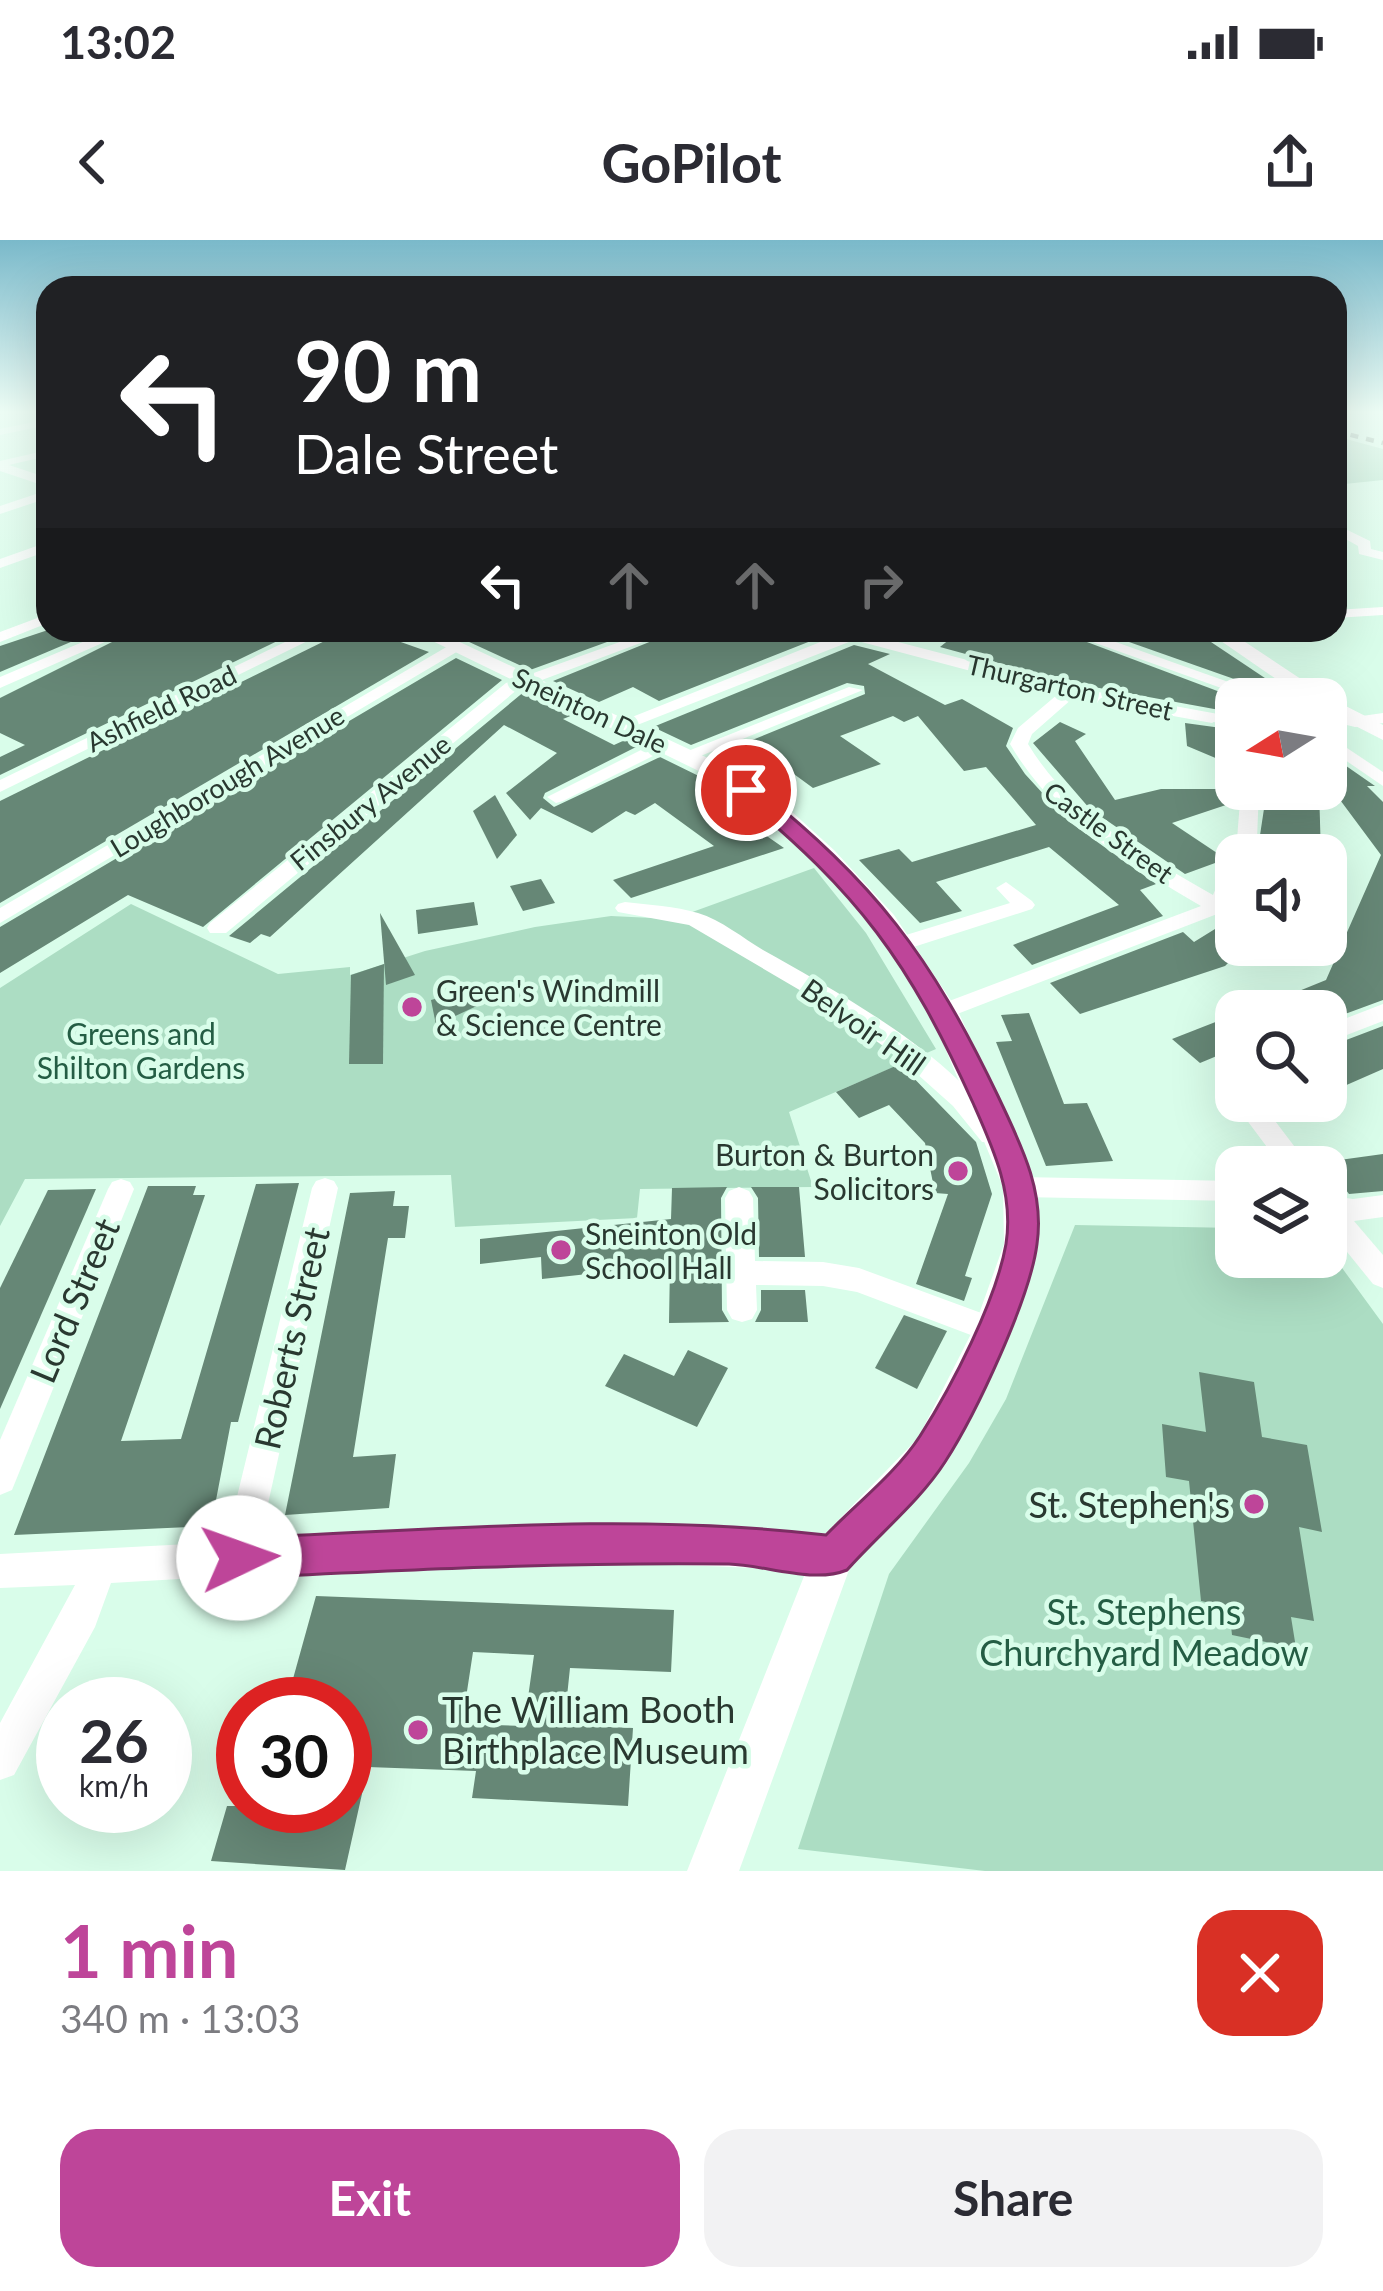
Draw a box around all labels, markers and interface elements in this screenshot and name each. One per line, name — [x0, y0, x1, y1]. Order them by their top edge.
text: 13:02 — [60, 15, 176, 69]
icon: back — [60, 129, 126, 195]
icon: share — [1257, 129, 1323, 195]
text: GoPilot — [601, 130, 782, 195]
text: 90 m — [294, 319, 482, 420]
icon: left — [96, 324, 252, 480]
text: Dale Street — [294, 421, 558, 486]
icon: left — [470, 552, 536, 618]
icon: ahead — [596, 552, 662, 618]
icon: ahead — [722, 552, 788, 618]
icon: right — [848, 552, 914, 618]
street label: Thurgarton Street — [964, 647, 1177, 727]
street label: Ashfield Road — [81, 657, 241, 759]
street label: Sneinton Dale — [508, 660, 672, 760]
north arrow — [1215, 678, 1347, 810]
map controls — [1215, 678, 1347, 1278]
street label: Loughborough Avenue — [104, 698, 350, 864]
street label: Finsbury Avenue — [283, 727, 457, 877]
pin — [695, 739, 797, 841]
icon: arrive — [713, 757, 779, 823]
street label: Castle Street — [1038, 774, 1180, 890]
button: sound — [1215, 834, 1347, 966]
street label: Belvoir Hill — [795, 970, 933, 1082]
place label: Green's Windmill & Science Centre — [436, 972, 662, 1042]
button: search — [1215, 990, 1347, 1122]
marker: Green's Windmill & Science Centre — [399, 994, 425, 1020]
park label: Greens and Shilton Gardens — [37, 1015, 245, 1085]
place label: Burton & Burton Solicitors — [715, 1136, 934, 1206]
button: layers — [1215, 1146, 1347, 1278]
marker: Burton & Burton Solicitors — [945, 1158, 971, 1184]
street label: Lord Street — [20, 1211, 128, 1389]
place label: Sneinton Old School Hall — [585, 1215, 757, 1285]
street label: Roberts Street — [244, 1223, 338, 1453]
marker: Sneinton Old School Hall — [548, 1237, 574, 1263]
place label: St. Stephen's — [1028, 1482, 1230, 1526]
marker: St. Stephen's — [1241, 1491, 1267, 1517]
position arrow — [176, 1495, 302, 1621]
park label: St. Stephens Churchyard Meadow — [979, 1589, 1309, 1674]
speed limit sign: 30 — [216, 1677, 372, 1833]
place label: The William Booth Birthplace Museum — [442, 1687, 749, 1772]
text: 26 — [79, 1704, 149, 1776]
marker: The William Booth Birthplace Museum — [405, 1717, 431, 1743]
text: km/h — [79, 1767, 149, 1803]
text: 1 min — [60, 1907, 238, 1993]
button: close — [1197, 1910, 1323, 2036]
text: 340 m · 13:03 — [60, 1995, 300, 2041]
button: Exit — [60, 2129, 680, 2267]
button: Share — [704, 2129, 1323, 2267]

